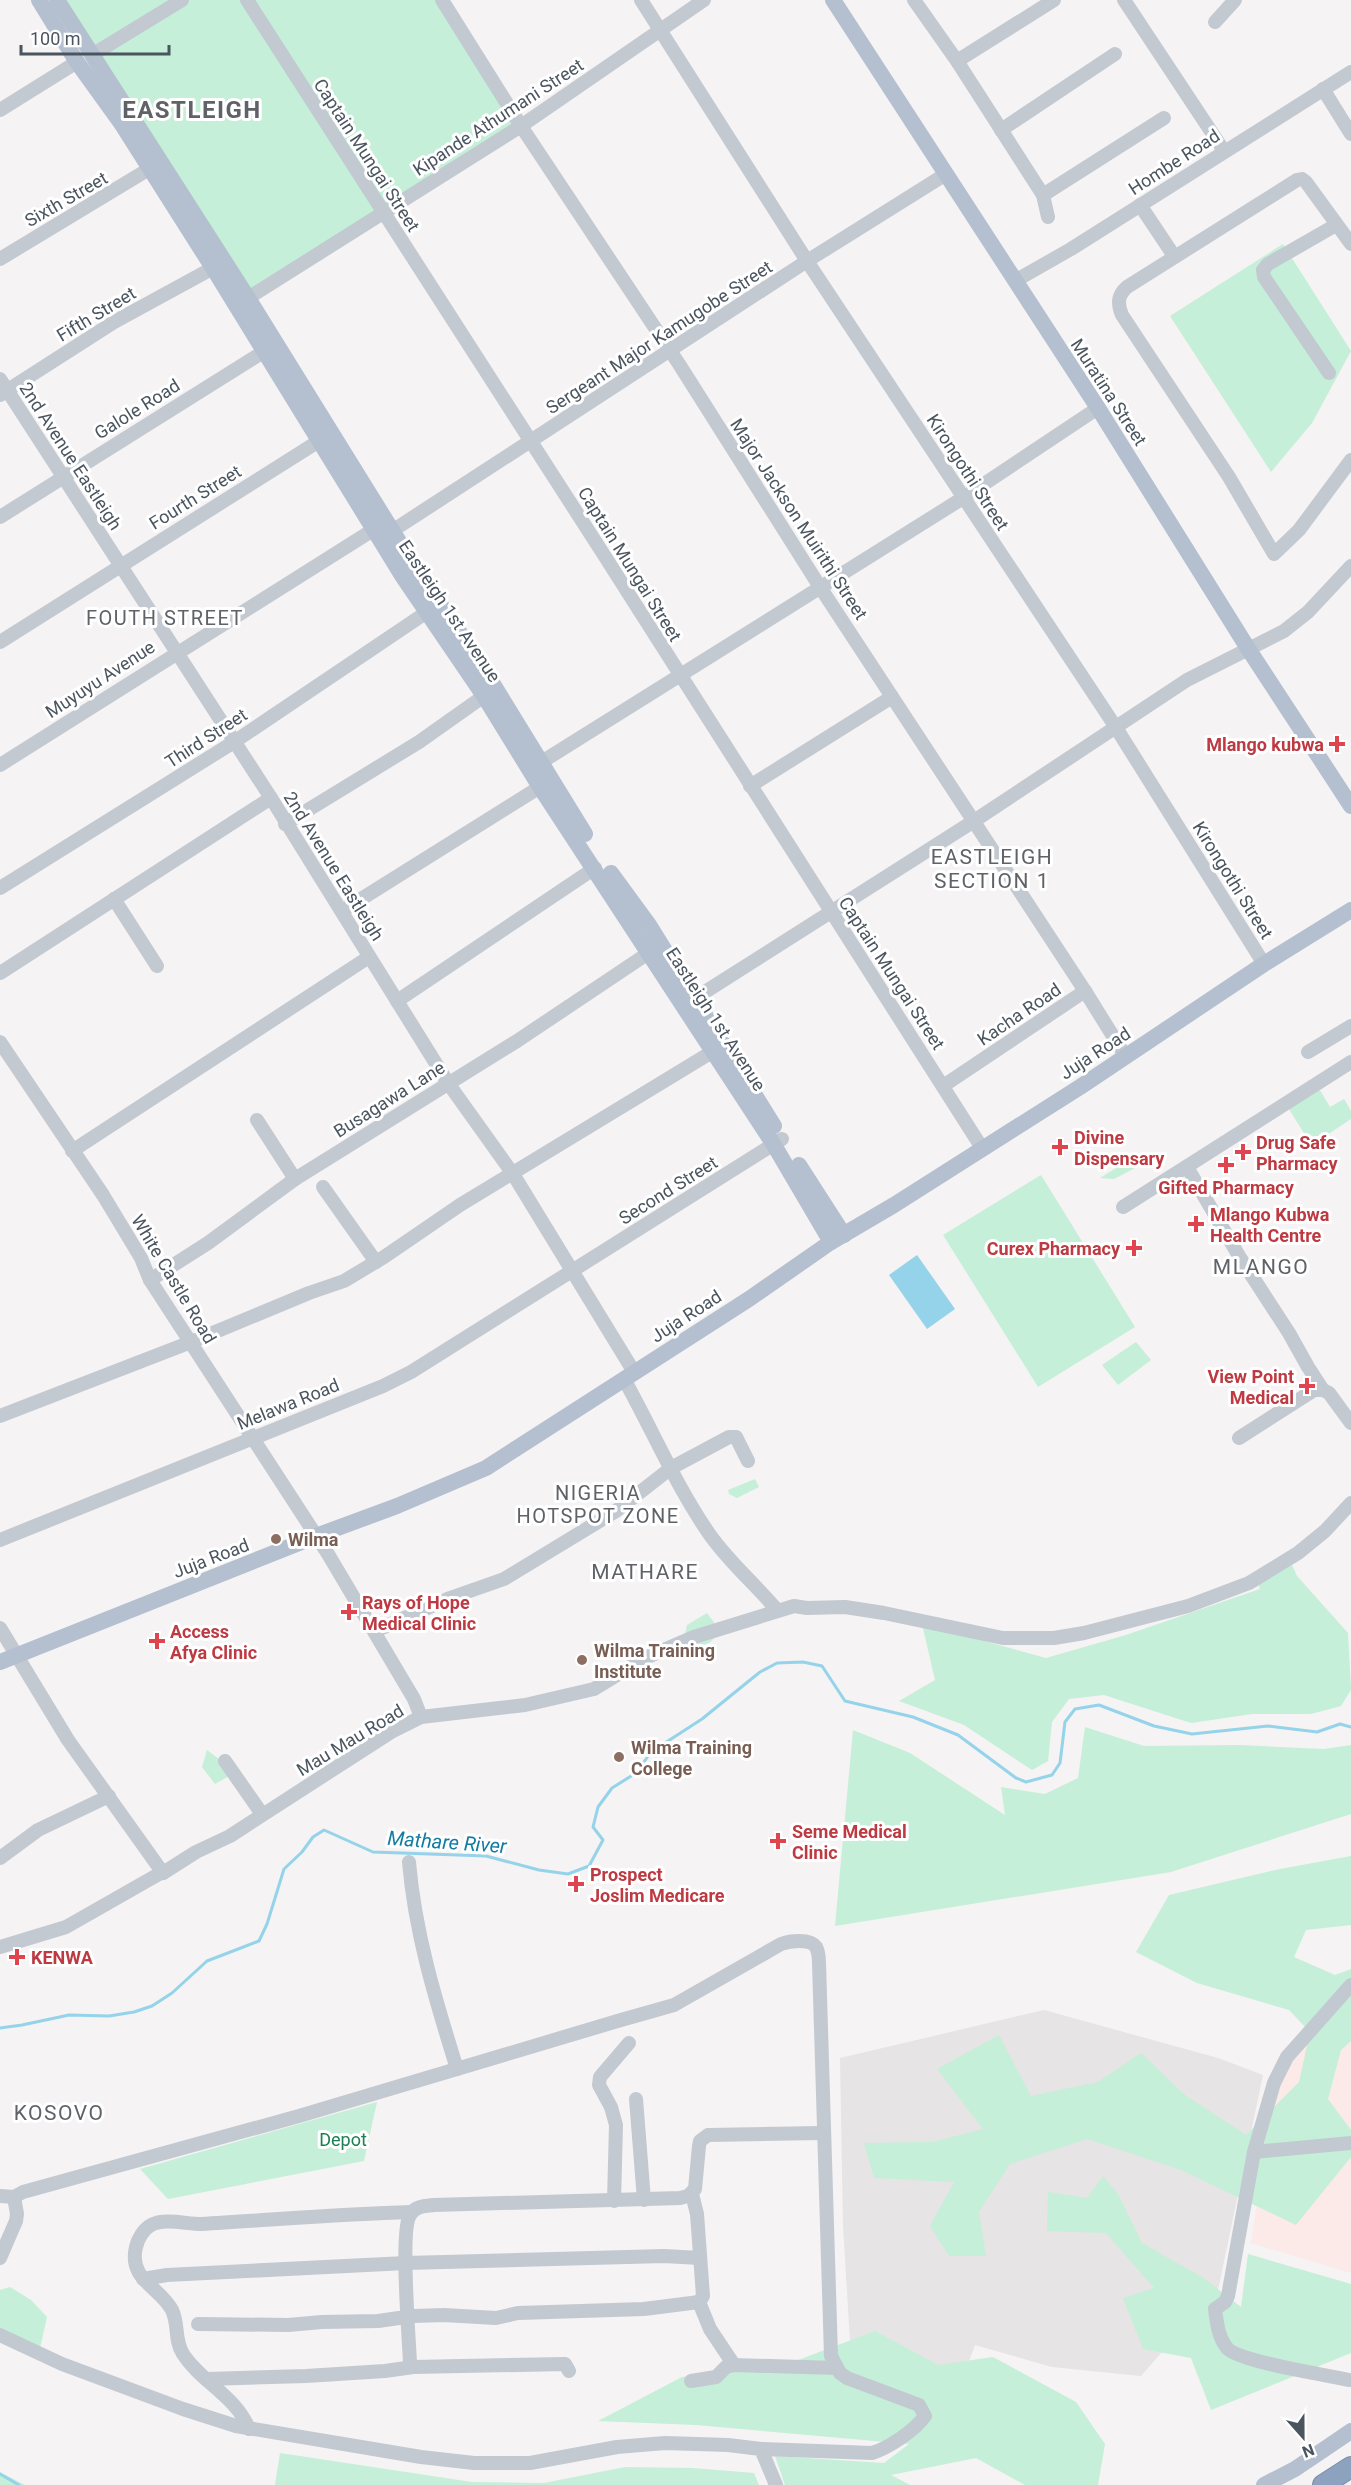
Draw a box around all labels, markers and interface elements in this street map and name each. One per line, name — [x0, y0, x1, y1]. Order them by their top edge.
scale bar — [21, 18, 170, 56]
text: 100 m — [30, 28, 81, 49]
street label: Kipande Athumani Street — [409, 54, 587, 180]
street label: Captain Mungai Street — [310, 75, 424, 235]
district label: EASTLEIGH — [122, 96, 262, 124]
street label: Hombe Road — [1125, 125, 1223, 199]
street label: Sixth Street — [21, 167, 111, 231]
street label: Sergeant Major Kamugobe Street — [542, 256, 776, 418]
street label: Fifth Street — [53, 282, 139, 346]
street label: Muratina Street — [1067, 335, 1151, 449]
street label: Galole Road — [91, 375, 183, 443]
street label: 2nd Avenue Eastleigh — [15, 378, 127, 534]
street label: Kirongothi Street — [923, 410, 1013, 534]
street label: Major Jackson Muirithi Street — [726, 415, 872, 624]
street label: Fourth Street — [145, 460, 245, 534]
street label: Captain Mungai Street — [574, 483, 686, 645]
street label: Eastleigh 1st Avenue — [395, 536, 505, 686]
district label: FOUTH STREET — [86, 606, 244, 630]
street label: Muyuyu Avenue — [42, 636, 158, 722]
street label: Third Street — [161, 704, 251, 772]
place label: Mlango kubwa — [1206, 734, 1324, 755]
marker: Mlango kubwa — [1328, 735, 1346, 753]
street label: 2nd Avenue Eastleigh — [280, 788, 388, 944]
street label: Kirongothi Street — [1189, 817, 1278, 943]
district label: EASTLEIGH SECTION 1 — [931, 845, 1053, 893]
street label: Captain Mungai Street — [835, 893, 949, 1053]
street label: Eastleigh 1st Avenue — [662, 943, 770, 1095]
street label: Kacha Road — [973, 978, 1065, 1050]
street label: Juja Road — [1056, 1022, 1134, 1084]
street label: Busagawa Lane — [330, 1056, 448, 1142]
place label: Divine Dispensary — [1074, 1127, 1165, 1169]
place label: Drug Safe Pharmacy — [1256, 1132, 1339, 1174]
marker: Divine Dispensary — [1051, 1138, 1069, 1156]
marker: Drug Safe Pharmacy — [1234, 1143, 1252, 1161]
street label: Second Street — [615, 1151, 721, 1229]
marker: Gifted Pharmacy — [1217, 1156, 1235, 1174]
place label: Gifted Pharmacy — [1158, 1177, 1295, 1198]
place label: Mlango Kubwa Health Centre — [1210, 1204, 1330, 1246]
street label: White Castle Road — [127, 1211, 221, 1347]
marker: Mlango Kubwa Health Centre — [1187, 1215, 1205, 1233]
place label: Curex Pharmacy — [987, 1238, 1121, 1259]
marker: Curex Pharmacy — [1125, 1239, 1143, 1257]
district label: MLANGO — [1213, 1255, 1309, 1279]
street label: Juja Road — [647, 1285, 725, 1347]
place label: View Point Medical — [1207, 1366, 1294, 1408]
street label: Melawa Road — [234, 1374, 342, 1434]
marker: View Point Medical — [1298, 1377, 1316, 1395]
district label: NIGERIA HOTSPOT ZONE — [516, 1481, 680, 1528]
place label: Wilma — [288, 1529, 339, 1550]
marker: Wilma — [269, 1532, 283, 1546]
street label: Juja Road — [170, 1534, 252, 1582]
district label: MATHARE — [591, 1560, 699, 1584]
place label: Rays of Hope Medical Clinic — [362, 1592, 476, 1634]
marker: Rays of Hope Medical Clinic — [340, 1603, 358, 1621]
place label: Access Afya Clinic — [170, 1621, 257, 1663]
marker: Access Afya Clinic — [148, 1632, 166, 1650]
place label: Wilma Training Institute — [594, 1640, 715, 1682]
marker: Wilma Training Institute — [575, 1653, 589, 1667]
street label: Mau Mau Road — [293, 1700, 407, 1780]
place label: Wilma Training College — [631, 1737, 752, 1779]
marker: Wilma Training College — [612, 1750, 626, 1764]
place label: Seme Medical Clinic — [792, 1821, 907, 1863]
water label: Mathare River — [387, 1826, 509, 1858]
marker: Seme Medical Clinic — [769, 1832, 787, 1850]
place label: Prospect Joslim Medicare — [590, 1864, 725, 1906]
marker: Prospect Joslim Medicare — [567, 1875, 585, 1893]
place label: KENWA — [31, 1947, 94, 1968]
marker: KENWA — [8, 1948, 26, 1966]
district label: KOSOVO — [14, 2101, 104, 2125]
park label: Depot — [319, 2129, 367, 2150]
north arrow — [1273, 2407, 1333, 2467]
text: N — [1300, 2440, 1317, 2461]

